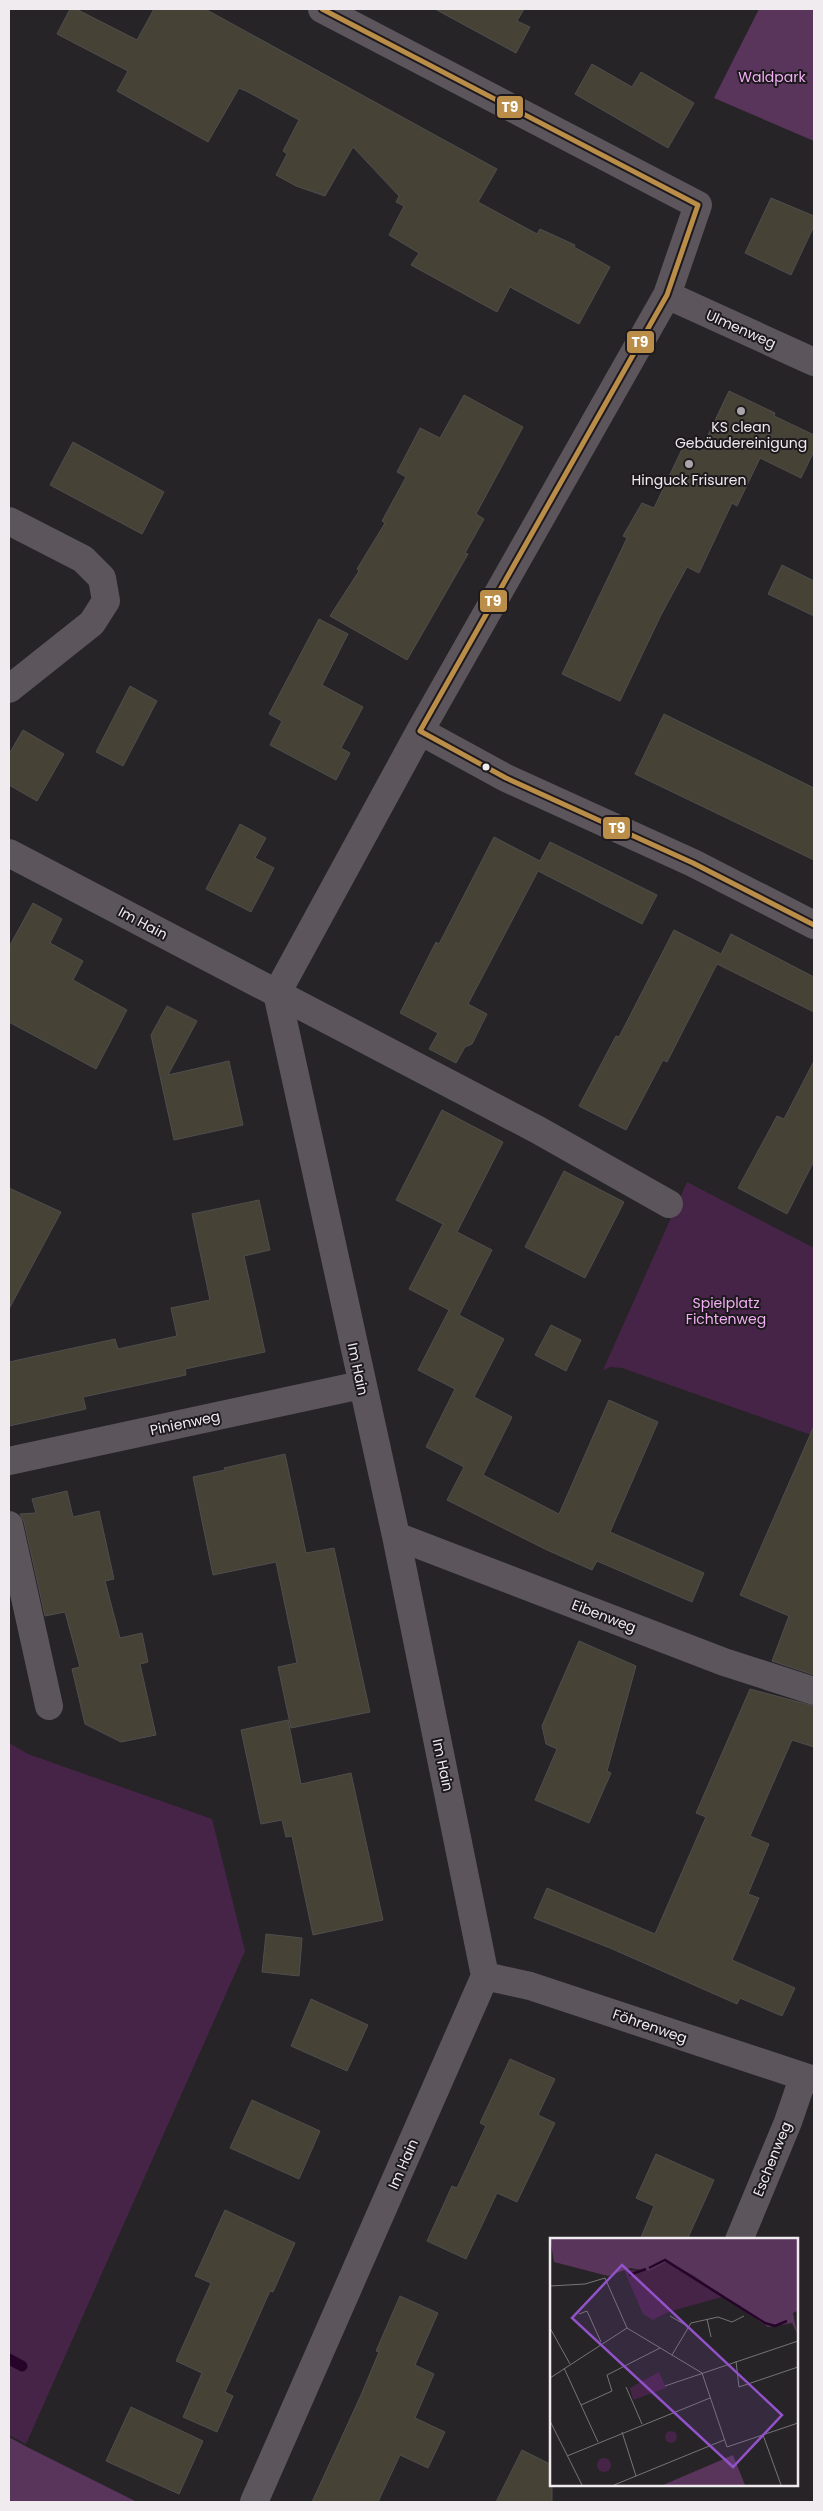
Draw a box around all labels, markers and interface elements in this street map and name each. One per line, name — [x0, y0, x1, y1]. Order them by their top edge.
park label: Waldpark — [738, 67, 806, 87]
line badge: T9 — [496, 95, 524, 119]
text: T9 — [502, 97, 518, 117]
street label: Ulmenweg — [703, 305, 779, 353]
line badge: T9 — [626, 330, 655, 354]
text: T9 — [632, 332, 648, 352]
marker: KS clean Gebäudereinigung — [735, 405, 747, 417]
place label: KS clean Gebäudereinigung — [675, 417, 807, 453]
marker: Hinguck Frisuren — [683, 458, 695, 470]
place label: Hinguck Frisuren — [632, 470, 746, 490]
line badge: T9 — [479, 589, 508, 613]
text: T9 — [485, 591, 501, 611]
unlabelled marker — [481, 762, 491, 772]
line badge: T9 — [602, 816, 631, 840]
text: T9 — [609, 818, 625, 838]
street label: Im Hain — [115, 902, 171, 944]
park label: Spielplatz Fichtenweg — [686, 1293, 766, 1329]
street label: Im Hain — [343, 1341, 373, 1397]
street label: Pinienweg — [148, 1406, 222, 1440]
street label: Eibenweg — [569, 1595, 639, 1637]
street label: Im Hain — [428, 1737, 458, 1793]
street label: Föhrenweg — [610, 2004, 690, 2048]
street label: Eschenweg — [748, 2119, 796, 2199]
street label: Im Hain — [383, 2136, 423, 2192]
inset map — [550, 2238, 798, 2486]

